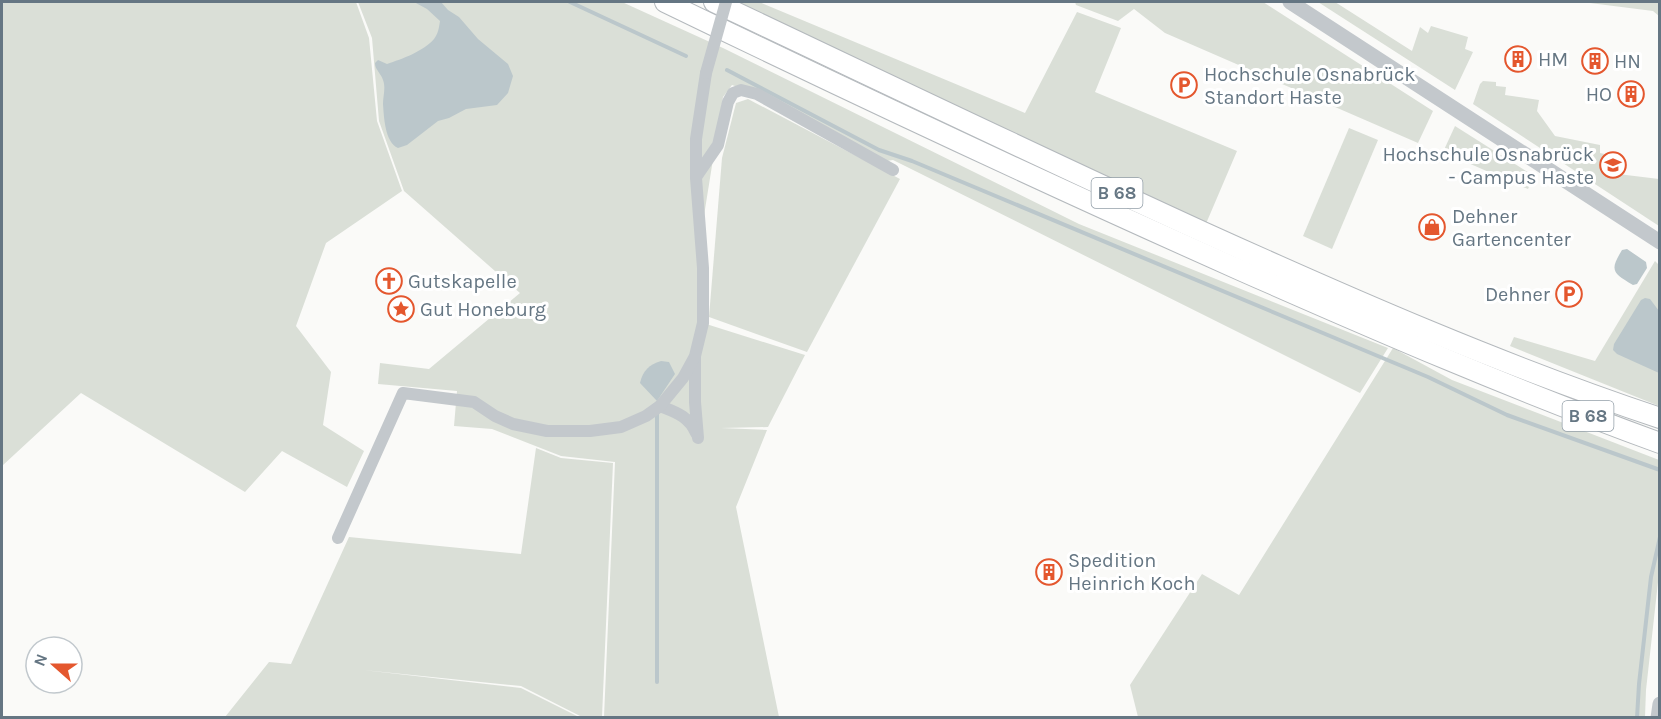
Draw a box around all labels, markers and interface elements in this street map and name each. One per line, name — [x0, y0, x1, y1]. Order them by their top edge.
building icon: HM — [1503, 44, 1533, 74]
building icon: HN — [1580, 46, 1610, 76]
place label: HM — [1538, 48, 1568, 71]
place label: HN — [1614, 50, 1641, 73]
place label: Hochschule Osnabrück Standort Haste — [1204, 63, 1416, 109]
parking icon: Hochschule Osnabrück Standort Haste — [1169, 70, 1199, 100]
building icon: HO — [1616, 79, 1646, 109]
place label: HO — [1586, 83, 1612, 106]
place label: Hochschule Osnabrück - Campus Haste — [1382, 143, 1594, 189]
school or university icon: Hochschule Osnabrück - Campus Haste — [1598, 150, 1628, 180]
road number: B 68 — [1092, 178, 1142, 208]
place label: Dehner Gartencenter — [1452, 205, 1571, 251]
shop icon: Dehner Gartencenter — [1417, 212, 1447, 242]
church icon: Gutskapelle — [374, 266, 404, 296]
place label: Gutskapelle — [408, 270, 517, 293]
parking icon: Dehner — [1554, 279, 1584, 309]
place label: Dehner — [1485, 283, 1551, 306]
place icon: Gut Honeburg — [386, 294, 416, 324]
place label: Gut Honeburg — [420, 298, 546, 321]
road number: B 68 — [1562, 401, 1614, 431]
place label: Spedition Heinrich Koch — [1068, 549, 1195, 595]
building icon: Spedition Heinrich Koch — [1034, 557, 1064, 587]
north arrow — [24, 635, 84, 695]
text: N — [30, 651, 51, 669]

